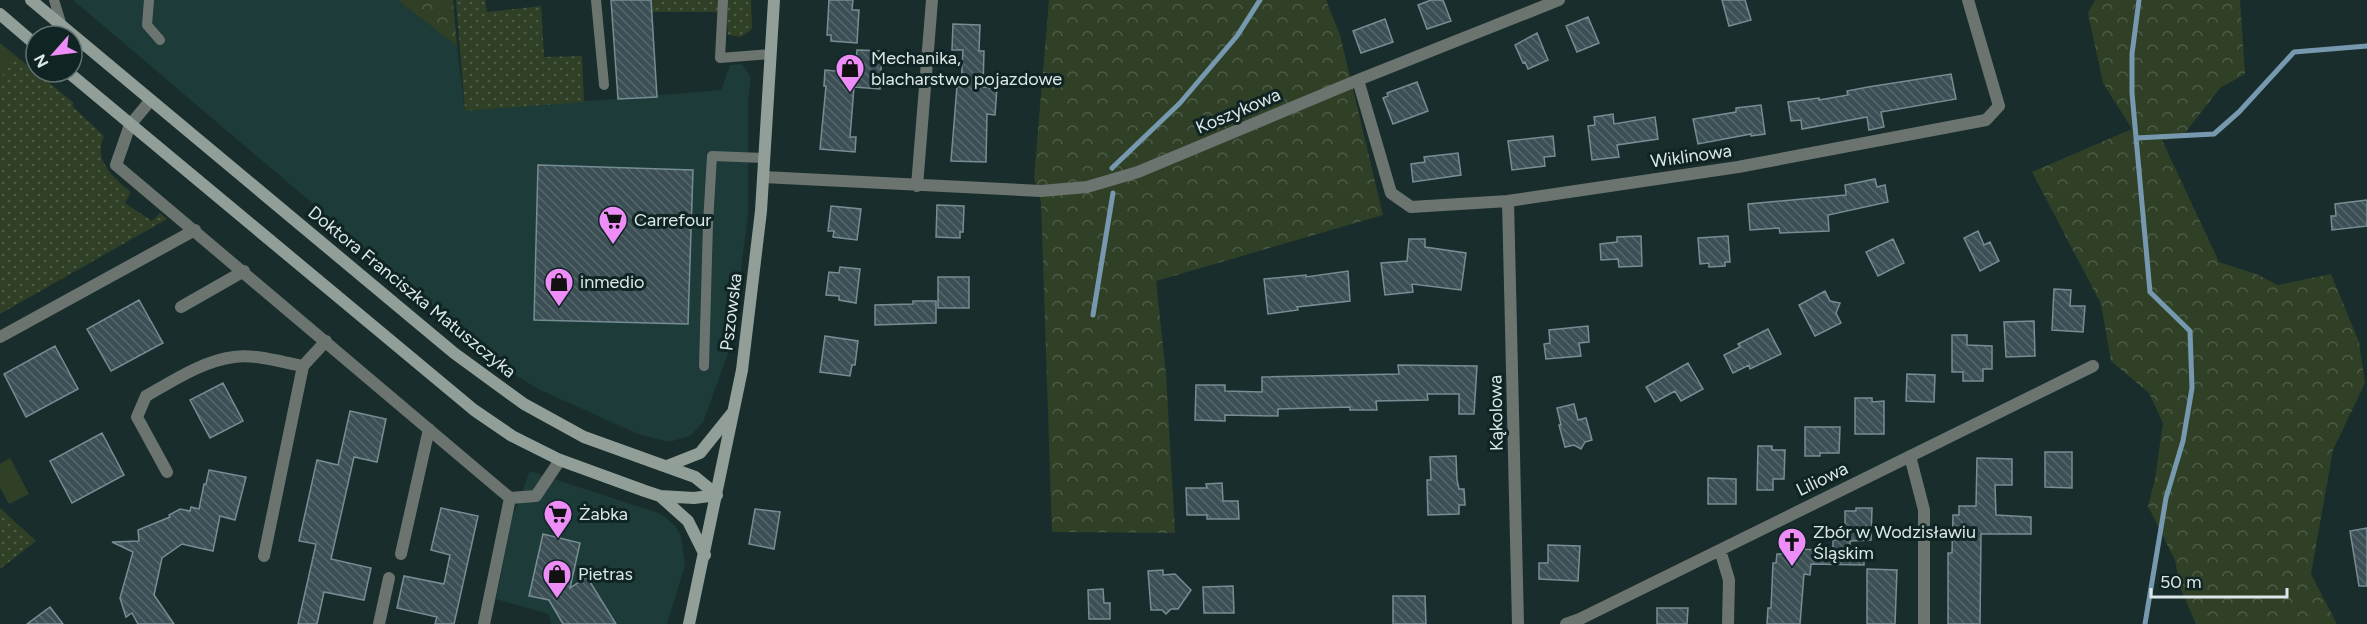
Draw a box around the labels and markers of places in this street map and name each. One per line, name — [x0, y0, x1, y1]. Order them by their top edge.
place label: Mechanika, blacharstwo pojazdowe — [871, 47, 1062, 90]
shop icon: Mechanika, blacharstwo pojazdowe — [834, 52, 866, 94]
supermarket icon: Carrefour — [597, 204, 629, 246]
place label: Carrefour — [634, 209, 711, 231]
shop icon: inmedio — [543, 266, 575, 308]
place label: inmedio — [580, 271, 645, 293]
supermarket icon: Żabka — [542, 498, 574, 540]
place label: Żabka — [579, 503, 628, 525]
place label: Zbór w Wodzisławiu Śląskim — [1813, 521, 1976, 564]
church icon: Zbór w Wodzisławiu Śląskim — [1776, 526, 1808, 568]
shop icon: Pietras — [541, 558, 573, 600]
place label: Pietras — [578, 563, 633, 585]

